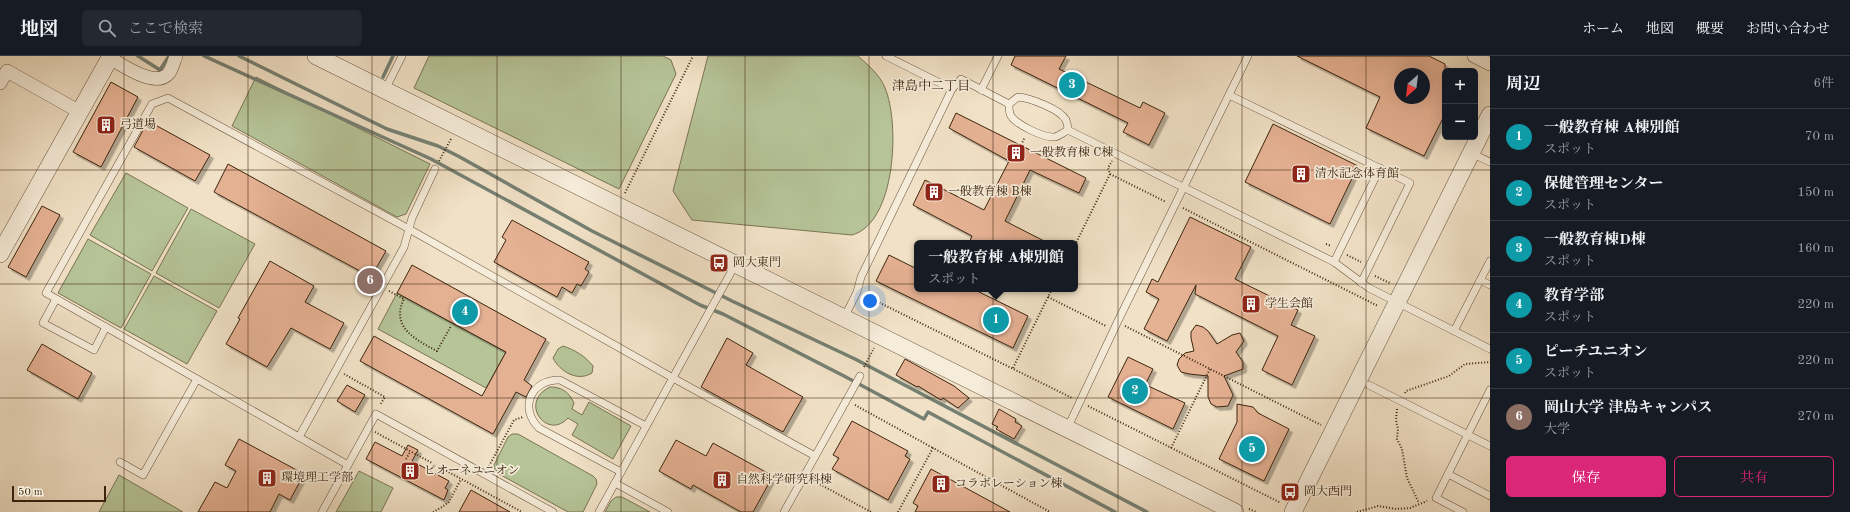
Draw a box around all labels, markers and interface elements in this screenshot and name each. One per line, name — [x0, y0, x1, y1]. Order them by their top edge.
search box — [82, 10, 362, 46]
icon: search — [96, 17, 118, 39]
text: 地図 — [20, 21, 58, 40]
text: ここで検索 — [128, 22, 203, 37]
text: ホーム — [1582, 22, 1624, 36]
text: 地図 — [1646, 22, 1674, 36]
text: 概要 — [1696, 22, 1724, 36]
text: お問い合わせ — [1746, 22, 1830, 36]
north arrow — [1394, 68, 1430, 104]
map controls — [1442, 68, 1478, 140]
button: + — [1442, 68, 1478, 104]
pin: 3 — [1059, 70, 1085, 100]
text: 周辺 — [1506, 76, 1540, 93]
text: 6件 — [1813, 77, 1834, 90]
district label: 津島中二丁目 — [892, 79, 970, 93]
button: − — [1442, 104, 1478, 140]
building icon: 弓道場 — [95, 114, 117, 136]
place label: 弓道場 — [120, 117, 156, 131]
text: 一般教育棟 A棟別館 — [1544, 121, 1680, 136]
text: 1 — [1515, 130, 1523, 143]
text: 70 m — [1805, 130, 1834, 143]
building icon: 一般教育棟 C棟 — [1005, 142, 1027, 164]
text: スポット — [1544, 143, 1596, 156]
place label: 一般教育棟 C棟 — [1030, 145, 1113, 159]
building icon: 清水記念体育館 — [1290, 163, 1312, 185]
place label: 清水記念体育館 — [1315, 166, 1399, 180]
text: 保健管理センター — [1544, 177, 1663, 192]
building icon: 一般教育棟 B棟 — [923, 181, 945, 203]
place label: 一般教育棟 B棟 — [948, 184, 1032, 198]
text: 2 — [1515, 186, 1523, 199]
text: 150 m — [1797, 186, 1834, 199]
text: スポット — [1544, 199, 1596, 212]
text: 一般教育棟D棟 — [1544, 233, 1646, 248]
popup — [914, 240, 1078, 292]
text: 3 — [1515, 242, 1523, 255]
text: 160 m — [1797, 242, 1834, 255]
text: 一般教育棟 A棟別館 — [928, 251, 1064, 266]
bus stop icon: 岡大東門 — [708, 252, 730, 274]
place label: 岡大東門 — [733, 255, 781, 269]
text: スポット — [1544, 255, 1596, 268]
pin: 6 — [357, 266, 383, 296]
text: スポット — [928, 273, 980, 286]
text: 教育学部 — [1544, 289, 1604, 304]
your location — [860, 291, 880, 311]
building icon: 学生会館 — [1240, 293, 1262, 315]
place label: 学生会館 — [1265, 296, 1313, 310]
pin: 4 — [452, 297, 478, 327]
text: 4 — [1515, 298, 1523, 311]
text: 220 m — [1797, 298, 1834, 311]
pin: 1 — [983, 305, 1009, 335]
text: スポット — [1544, 311, 1596, 324]
text: ピーチユニオン — [1544, 345, 1648, 360]
text: 5 — [1515, 354, 1523, 367]
text: 220 m — [1797, 354, 1834, 367]
text: スポット — [1544, 367, 1596, 380]
pin: 2 — [1122, 376, 1148, 406]
text: 岡山大学 津島キャンパス — [1544, 401, 1712, 416]
text: 6 — [1515, 410, 1523, 423]
text: 270 m — [1797, 410, 1834, 423]
text: 大学 — [1544, 423, 1570, 436]
pin: 5 — [1239, 434, 1265, 464]
button: 保存 — [1506, 456, 1666, 497]
button: 共有 — [1674, 456, 1834, 497]
building icon: ピオーネユニオン — [399, 460, 421, 482]
place label: ピオーネユニオン — [424, 464, 519, 477]
building icon: 環境理工学部 — [256, 467, 278, 489]
building icon: 自然科学研究科棟 — [711, 469, 733, 491]
place label: 環境理工学部 — [281, 470, 353, 484]
place label: 自然科学研究科棟 — [736, 472, 832, 486]
building icon: コラボレーション棟 — [930, 473, 952, 495]
place label: コラボレーション棟 — [955, 476, 1063, 490]
bus stop icon: 岡大西門 — [1279, 481, 1301, 503]
scale bar — [12, 484, 106, 503]
place label: 岡大西門 — [1304, 484, 1352, 498]
text: 50 m — [18, 487, 43, 498]

